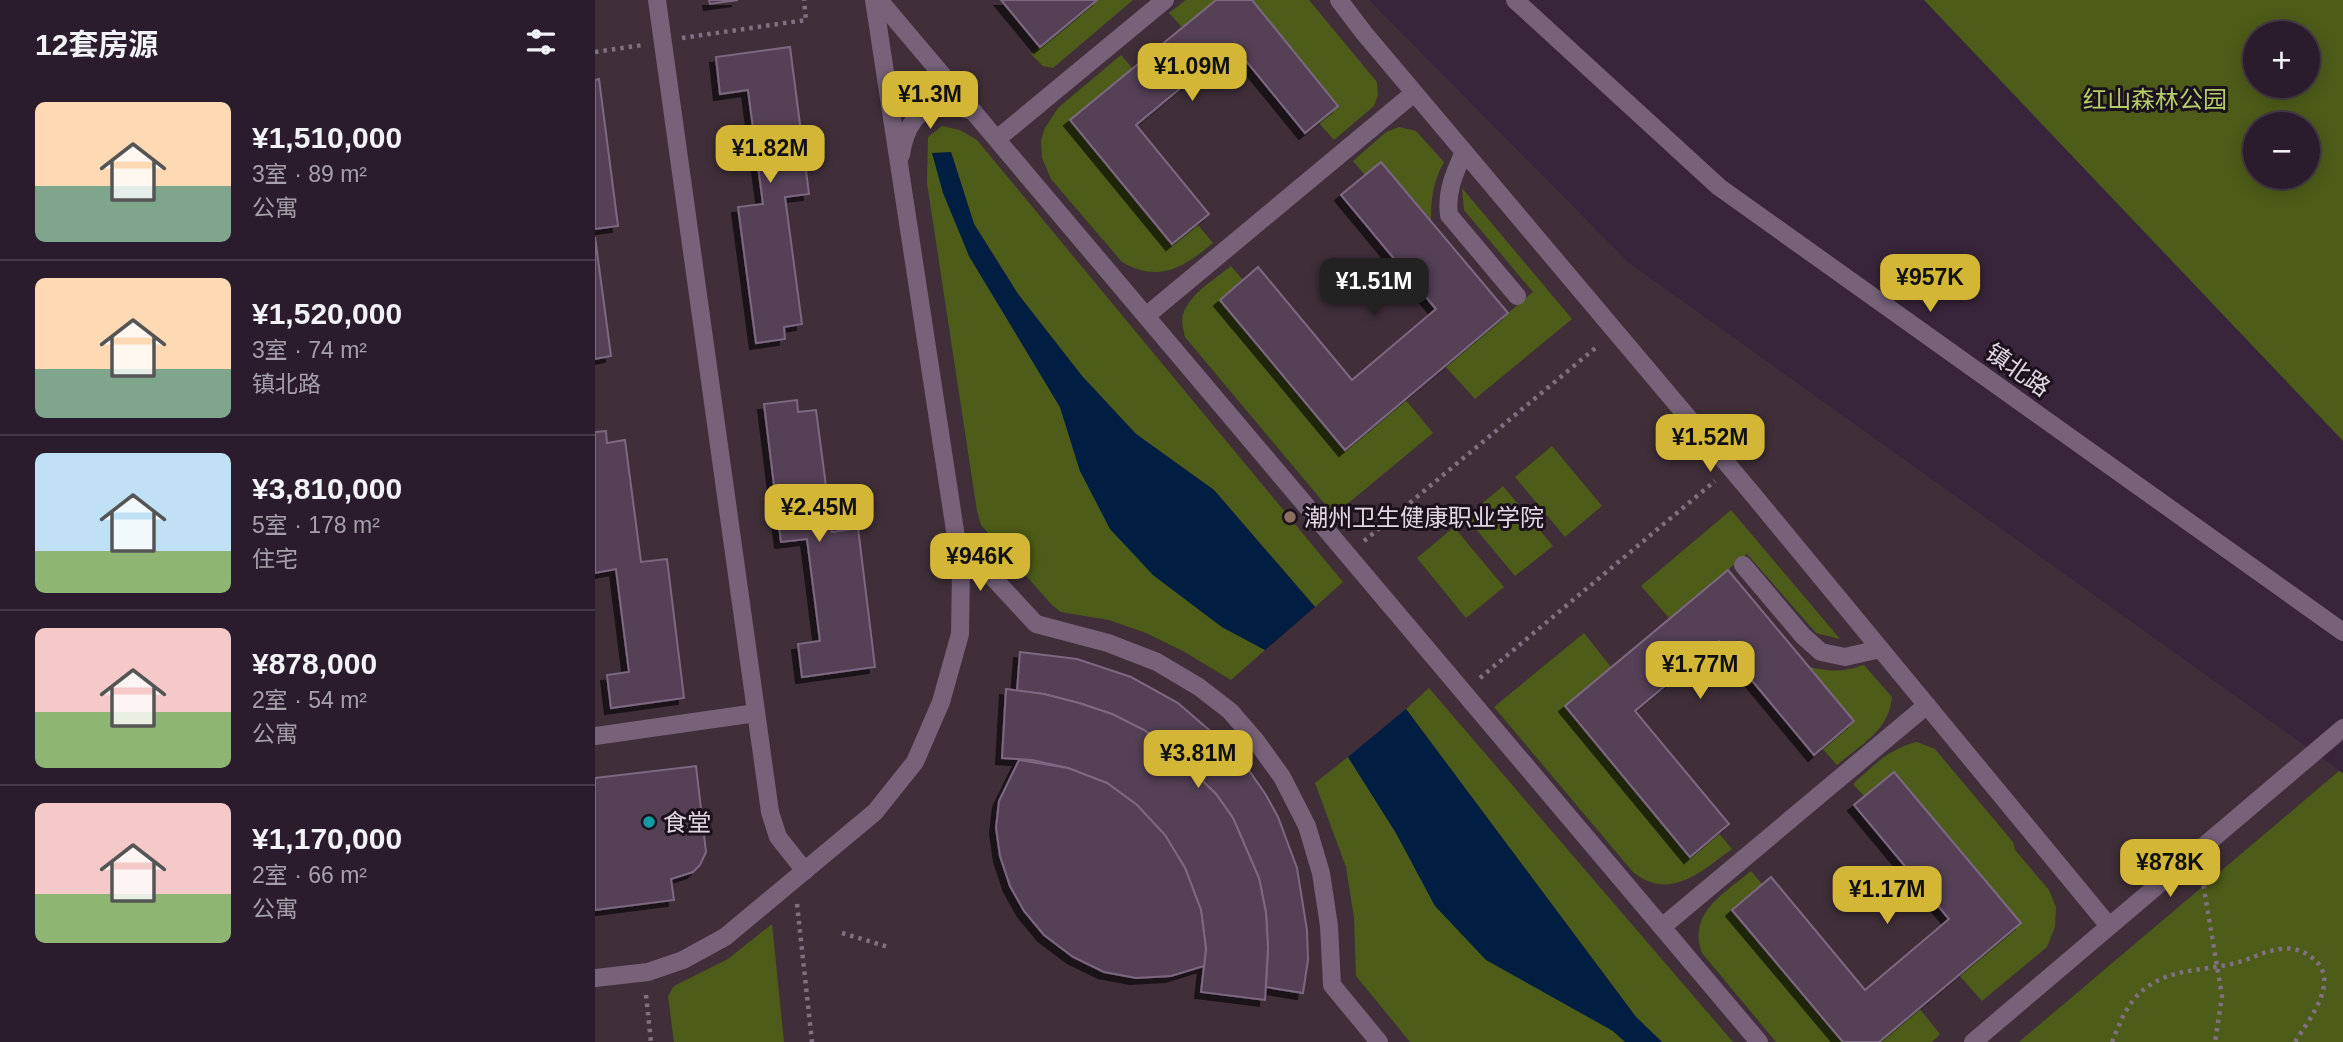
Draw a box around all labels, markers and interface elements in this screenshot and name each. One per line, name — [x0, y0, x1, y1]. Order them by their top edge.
map controls — [2243, 21, 2320, 189]
button: + — [2243, 21, 2320, 98]
icon: filters — [522, 23, 560, 61]
text: 12套房源 — [35, 28, 158, 61]
pin: ¥1.09M — [1135, 43, 1249, 103]
text: ¥1.09M — [1154, 53, 1230, 79]
pin: ¥1.3M — [881, 72, 979, 131]
text: ¥1.3M — [898, 81, 962, 107]
park label: 红山森林公园 — [2083, 86, 2227, 113]
button: − — [2243, 112, 2320, 189]
text: ¥1,510,000 — [252, 121, 402, 154]
pin: ¥1.82M — [713, 125, 827, 185]
icon: home — [91, 130, 175, 214]
text: ¥1.82M — [732, 135, 808, 161]
text: 3室 · 89 m² — [252, 161, 367, 187]
text: 公寓 — [252, 195, 298, 221]
pin: ¥957K — [1881, 254, 1979, 314]
pin: ¥1.51M — [1317, 258, 1431, 318]
text: ¥957K — [1896, 264, 1964, 290]
text: ¥1.51M — [1336, 268, 1412, 294]
text: ¥1,520,000 — [252, 297, 402, 330]
icon: home — [91, 306, 175, 390]
text: 3室 · 74 m² — [252, 337, 367, 363]
street label: 镇北路 — [1981, 338, 2055, 402]
text: 镇北路 — [252, 371, 321, 397]
pin: ¥1.52M — [1653, 414, 1767, 474]
text: ¥1.52M — [1672, 424, 1748, 450]
text: ¥3,810,000 — [252, 472, 402, 505]
icon: home — [91, 481, 175, 565]
pin: ¥2.45M — [762, 484, 876, 544]
text: ¥2.45M — [781, 494, 857, 520]
place label: 潮州卫生健康职业学院 — [1304, 504, 1544, 531]
marker: 潮州卫生健康职业学院 — [1282, 509, 1298, 525]
text: 5室 · 178 m² — [252, 512, 380, 538]
pin: ¥946K — [931, 534, 1029, 593]
text: ¥946K — [946, 543, 1014, 569]
text: 住宅 — [252, 546, 298, 572]
pin: ¥1.77M — [1643, 642, 1757, 701]
text: ¥878,000 — [252, 647, 377, 680]
text: ¥1.77M — [1662, 651, 1738, 677]
icon: home — [91, 656, 175, 740]
text: 2室 · 54 m² — [252, 687, 367, 713]
text: 公寓 — [252, 721, 298, 747]
pin: ¥3.81M — [1141, 730, 1255, 790]
text: ¥3.81M — [1160, 740, 1236, 766]
place label: 食堂 — [663, 809, 711, 836]
marker: 食堂 — [641, 814, 657, 830]
text: ¥1,170,000 — [252, 822, 402, 855]
icon: home — [91, 831, 175, 915]
pin: ¥878K — [2121, 839, 2219, 899]
text: ¥878K — [2136, 849, 2204, 875]
text: 2室 · 66 m² — [252, 862, 367, 888]
pin: ¥1.17M — [1830, 866, 1944, 926]
text: ¥1.17M — [1849, 876, 1925, 902]
text: 公寓 — [252, 896, 298, 922]

